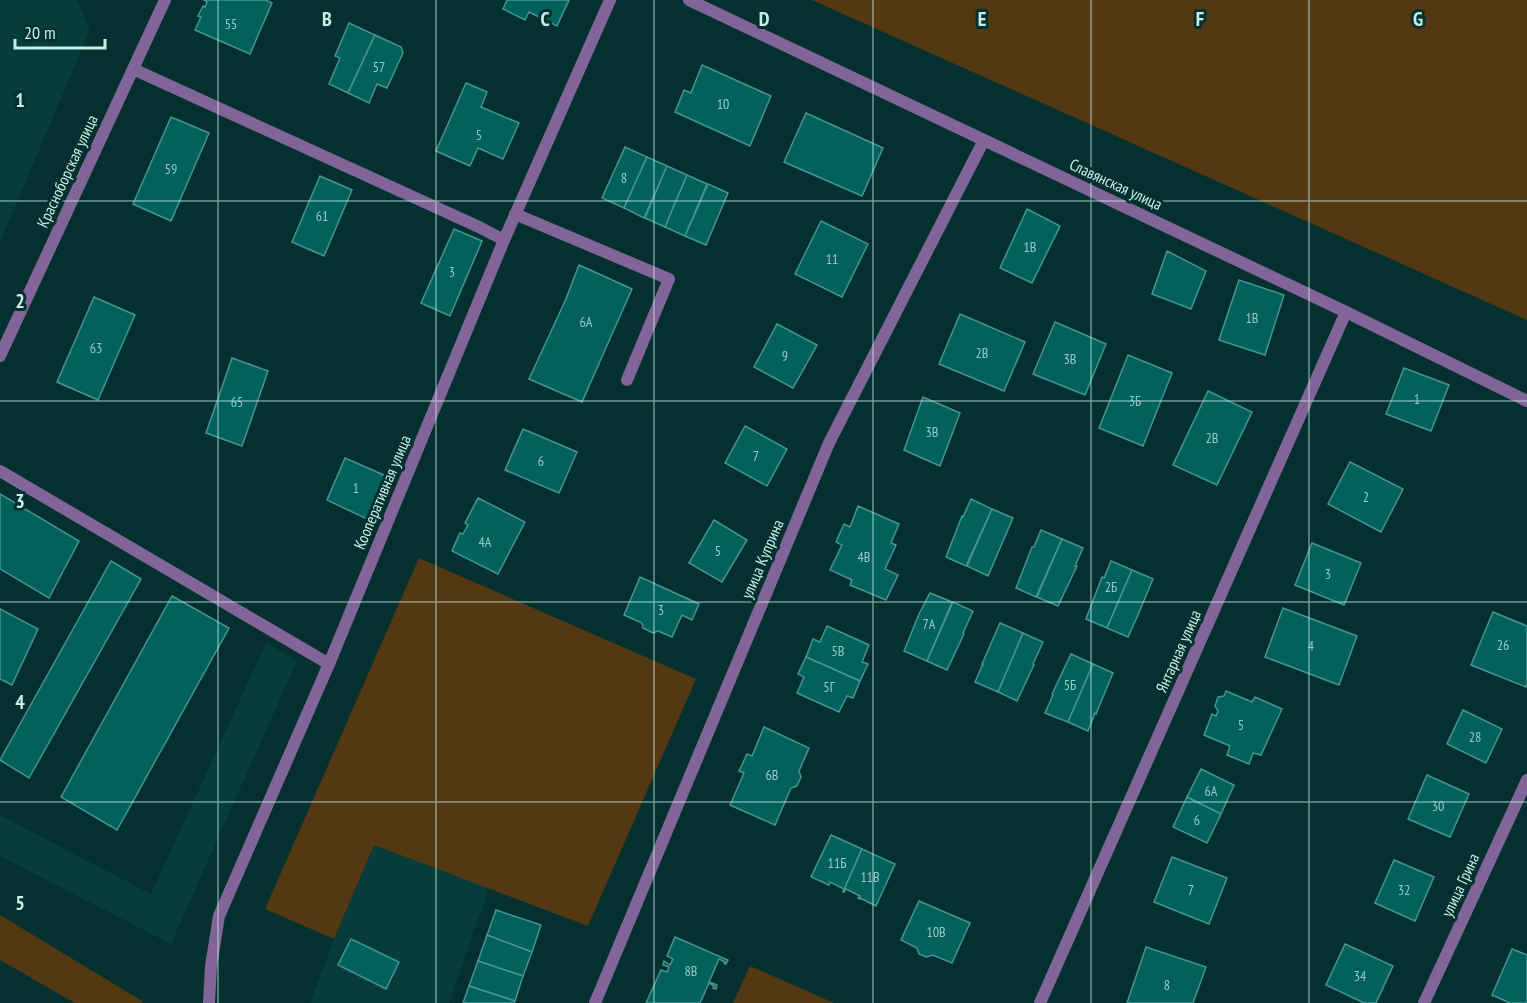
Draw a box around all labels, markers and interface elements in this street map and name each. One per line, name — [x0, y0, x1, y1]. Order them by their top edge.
text: B — [322, 6, 332, 32]
text: C — [540, 6, 550, 32]
text: D — [759, 6, 770, 32]
text: E — [978, 6, 986, 32]
text: F — [1196, 6, 1204, 32]
text: G — [1413, 6, 1423, 32]
scale bar — [15, 12, 105, 50]
house number: 55 — [225, 15, 237, 33]
text: 20 m — [24, 21, 56, 44]
house number: 57 — [373, 58, 385, 76]
text: 1 — [15, 87, 25, 113]
house number: 10 — [717, 95, 729, 113]
street label: Красноборская улица — [32, 111, 102, 231]
house number: 5 — [476, 126, 482, 144]
street label: Славянская улица — [1067, 154, 1165, 214]
house number: 59 — [165, 160, 177, 178]
house number: 8 — [621, 169, 627, 187]
house number: 61 — [316, 207, 328, 225]
house number: 1В — [1024, 238, 1036, 256]
house number: 11 — [826, 250, 838, 268]
house number: 3 — [449, 263, 455, 281]
text: 2 — [15, 288, 25, 314]
house number: 1В — [1246, 309, 1258, 327]
house number: 6А — [580, 313, 593, 331]
house number: 63 — [90, 339, 102, 357]
house number: 2В — [976, 344, 988, 362]
house number: 9 — [782, 347, 788, 365]
house number: 3В — [1064, 350, 1076, 368]
house number: 1 — [1414, 390, 1420, 408]
house number: 3Б — [1129, 392, 1141, 410]
house number: 65 — [231, 393, 243, 411]
house number: 3В — [926, 423, 938, 441]
house number: 2В — [1206, 429, 1218, 447]
street label: Кооперативная улица — [349, 432, 415, 552]
house number: 7 — [753, 447, 759, 465]
house number: 6 — [538, 452, 544, 470]
house number: 1 — [353, 479, 359, 497]
text: 3 — [15, 488, 25, 514]
house number: 2 — [1363, 488, 1369, 506]
street label: улица Куприна — [736, 516, 788, 602]
house number: 4А — [479, 533, 492, 551]
house number: 5 — [715, 542, 721, 560]
house number: 4В — [858, 548, 870, 566]
house number: 3 — [1325, 565, 1331, 583]
house number: 2Б — [1105, 578, 1117, 596]
house number: 3 — [658, 601, 664, 619]
street label: Янтарная улица — [1151, 607, 1205, 695]
house number: 7А — [923, 615, 936, 633]
house number: 26 — [1497, 636, 1509, 654]
house number: 4 — [1308, 637, 1315, 655]
house number: 5В — [832, 642, 844, 660]
house number: 5Б — [1064, 676, 1076, 694]
house number: 5Г — [823, 678, 836, 696]
text: 4 — [15, 689, 25, 715]
house number: 5 — [1238, 716, 1244, 734]
house number: 28 — [1469, 728, 1481, 746]
house number: 6В — [766, 766, 778, 784]
house number: 6А — [1205, 782, 1218, 800]
house number: 30 — [1432, 797, 1444, 815]
house number: 6 — [1194, 811, 1200, 829]
street label: улица Грина — [1437, 850, 1483, 920]
house number: 11Б — [828, 854, 846, 872]
house number: 11В — [860, 868, 880, 886]
house number: 7 — [1188, 881, 1194, 899]
house number: 32 — [1398, 881, 1410, 899]
text: 5 — [15, 890, 25, 916]
house number: 10В — [926, 923, 946, 941]
house number: 8В — [685, 962, 697, 980]
house number: 34 — [1354, 967, 1367, 985]
house number: 8 — [1164, 976, 1170, 994]

